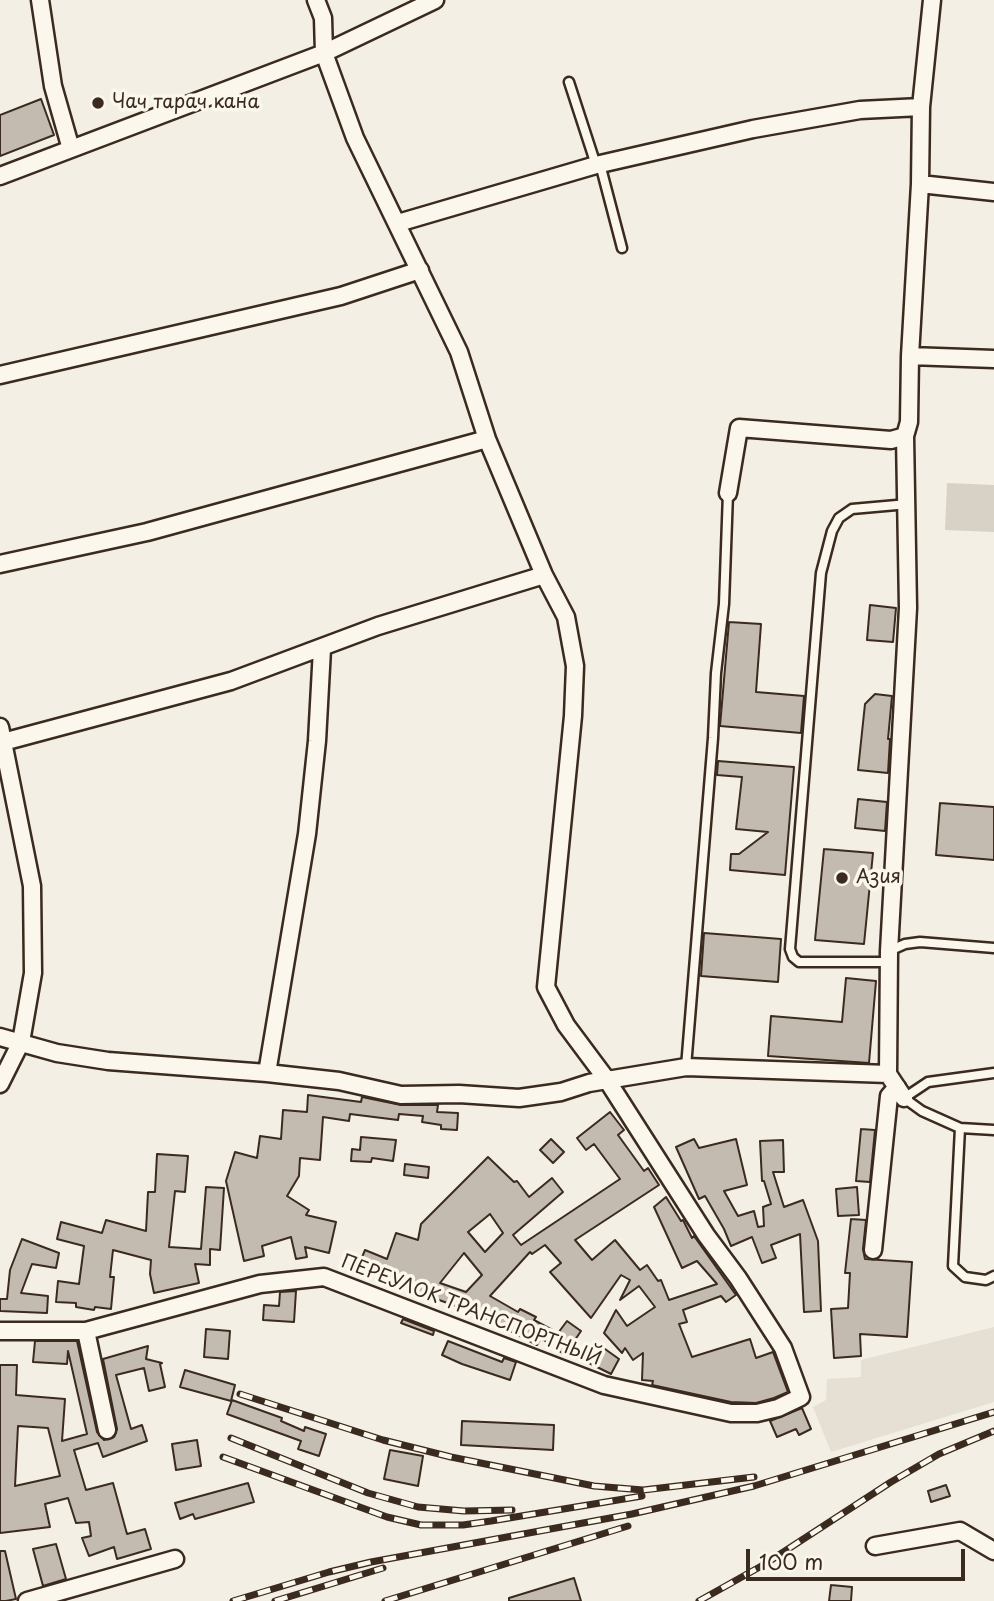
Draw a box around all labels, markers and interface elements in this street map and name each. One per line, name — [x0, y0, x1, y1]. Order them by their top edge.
place label: Чач тарач кана — [112, 92, 259, 114]
marker: Чач тарач кана — [90, 95, 106, 111]
place label: Азия — [856, 867, 901, 889]
marker: Азия — [834, 870, 850, 886]
street label: ПЕРЕУЛОК ТРАНСПОРТНЫЙ — [338, 1251, 604, 1371]
scale bar — [749, 1534, 968, 1578]
text: 100 m — [759, 1545, 823, 1577]

